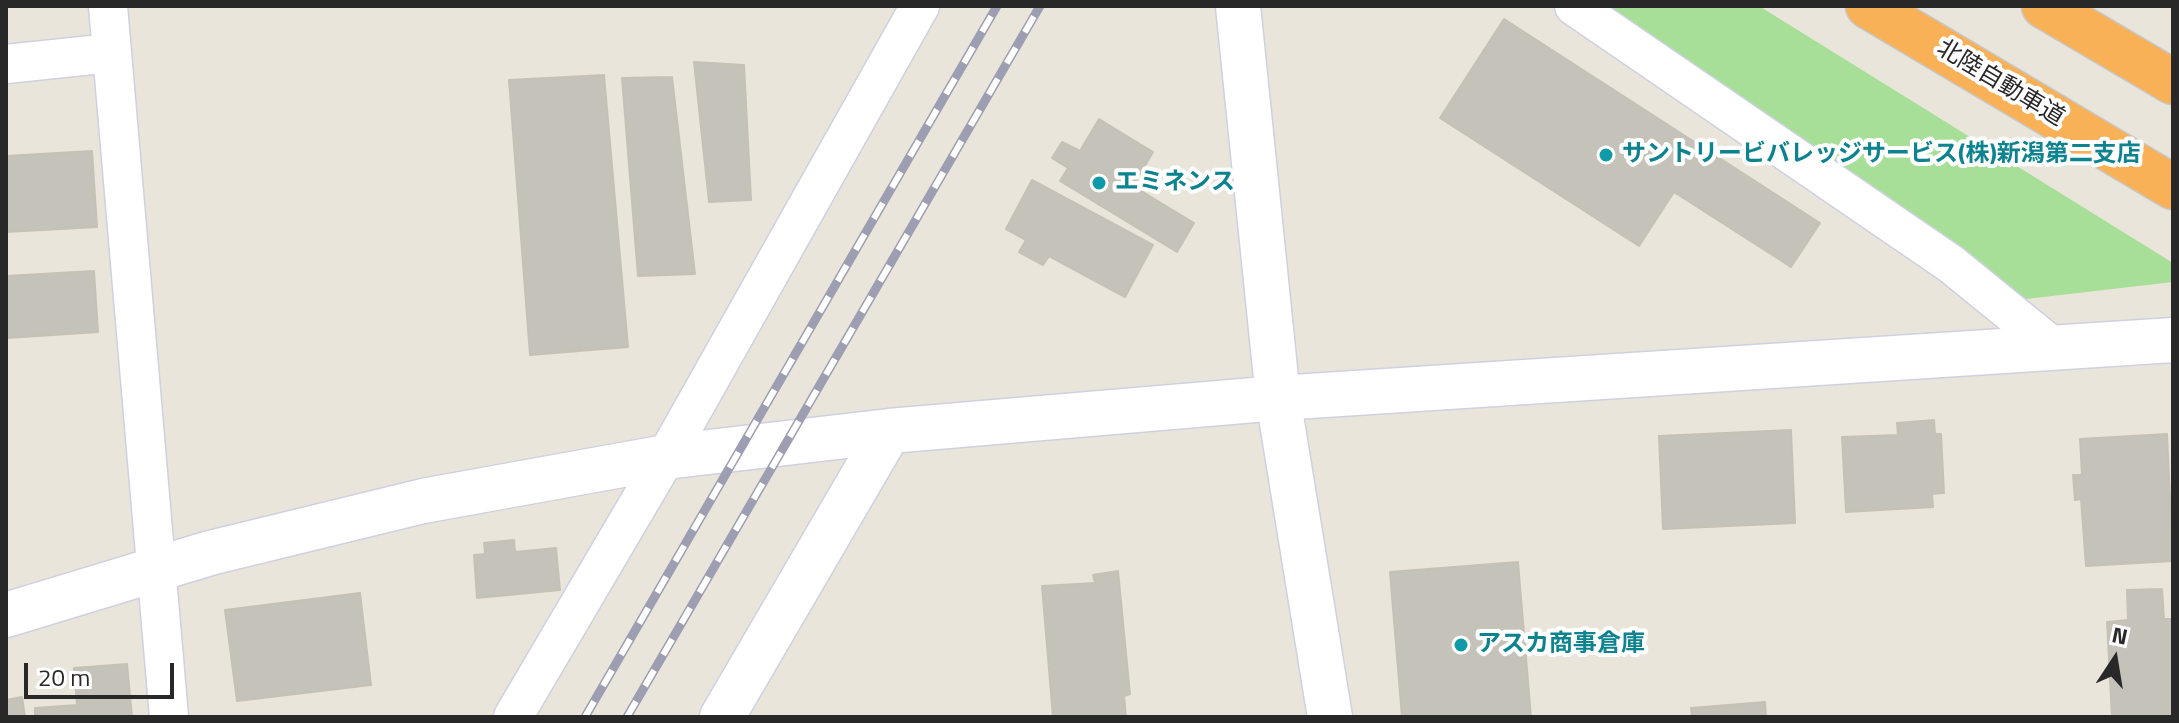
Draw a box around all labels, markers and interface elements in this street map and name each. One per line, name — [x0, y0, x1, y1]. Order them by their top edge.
street label: 北陸自動車道 — [1931, 35, 2069, 133]
place label: サントリービバレッジサービス(株)新潟第二支店 — [1622, 141, 2141, 169]
marker: サントリービバレッジサービス(株)新潟第二支店 — [1597, 146, 1615, 164]
place label: エミネンス — [1115, 169, 1235, 197]
marker: エミネンス — [1090, 174, 1108, 192]
text: N — [2109, 617, 2131, 654]
north arrow — [2075, 619, 2155, 699]
place label: アスカ商事倉庫 — [1477, 631, 1645, 659]
marker: アスカ商事倉庫 — [1452, 636, 1470, 654]
scale bar — [28, 647, 178, 697]
text: 20 m — [38, 659, 90, 695]

